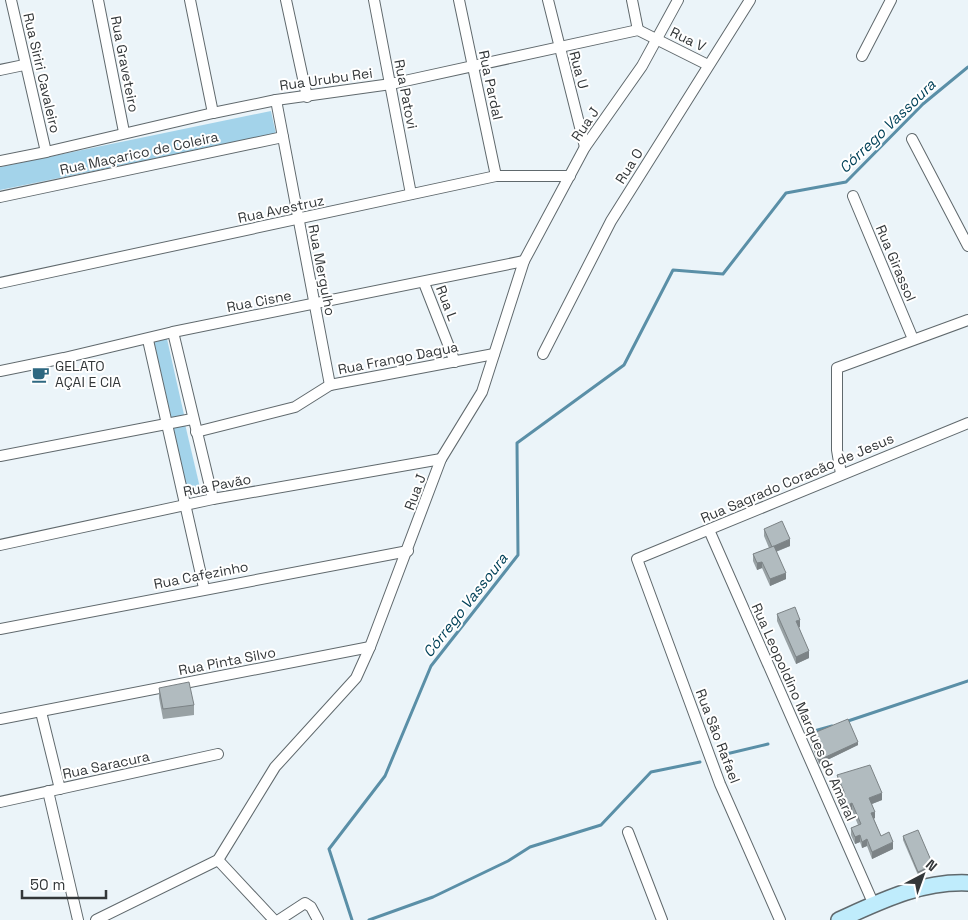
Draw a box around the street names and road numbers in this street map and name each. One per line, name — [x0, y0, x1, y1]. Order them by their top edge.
street label: Rua Siriri Cavaleiro — [19, 11, 65, 135]
street label: Rua Graveteiro — [107, 14, 143, 114]
street label: Rua V — [667, 23, 709, 55]
street label: Rua Pardal — [475, 48, 507, 122]
street label: Rua U — [565, 49, 593, 91]
street label: Rua Patovi — [390, 58, 422, 130]
street label: Rua Urubu Rei — [278, 64, 374, 94]
street label: Rua J — [567, 103, 603, 145]
street label: Rua Maçarico de Coleira — [58, 127, 220, 179]
street label: Rua O — [611, 145, 647, 187]
street label: Rua Avestruz — [236, 191, 326, 227]
street label: Rua Girassol — [872, 222, 920, 304]
street label: Rua Mergulho — [304, 223, 340, 317]
street label: Rua L — [432, 283, 462, 324]
street label: Rua Cisne — [225, 286, 293, 316]
street label: Rua Frango Dagua — [336, 337, 460, 379]
street label: Rua Sagrado Coracão de Jesus — [698, 429, 896, 527]
street label: Rua Pavão — [182, 470, 252, 500]
street label: Rua J — [400, 471, 430, 513]
street label: Rua Cafezinho — [152, 557, 250, 593]
street label: Rua Leopoldino Marques do Amaral — [748, 600, 860, 824]
street label: Rua Pinta Silvo — [177, 643, 277, 679]
street label: Rua São Rafael — [692, 686, 744, 786]
street label: Rua Saracura — [61, 747, 151, 783]

